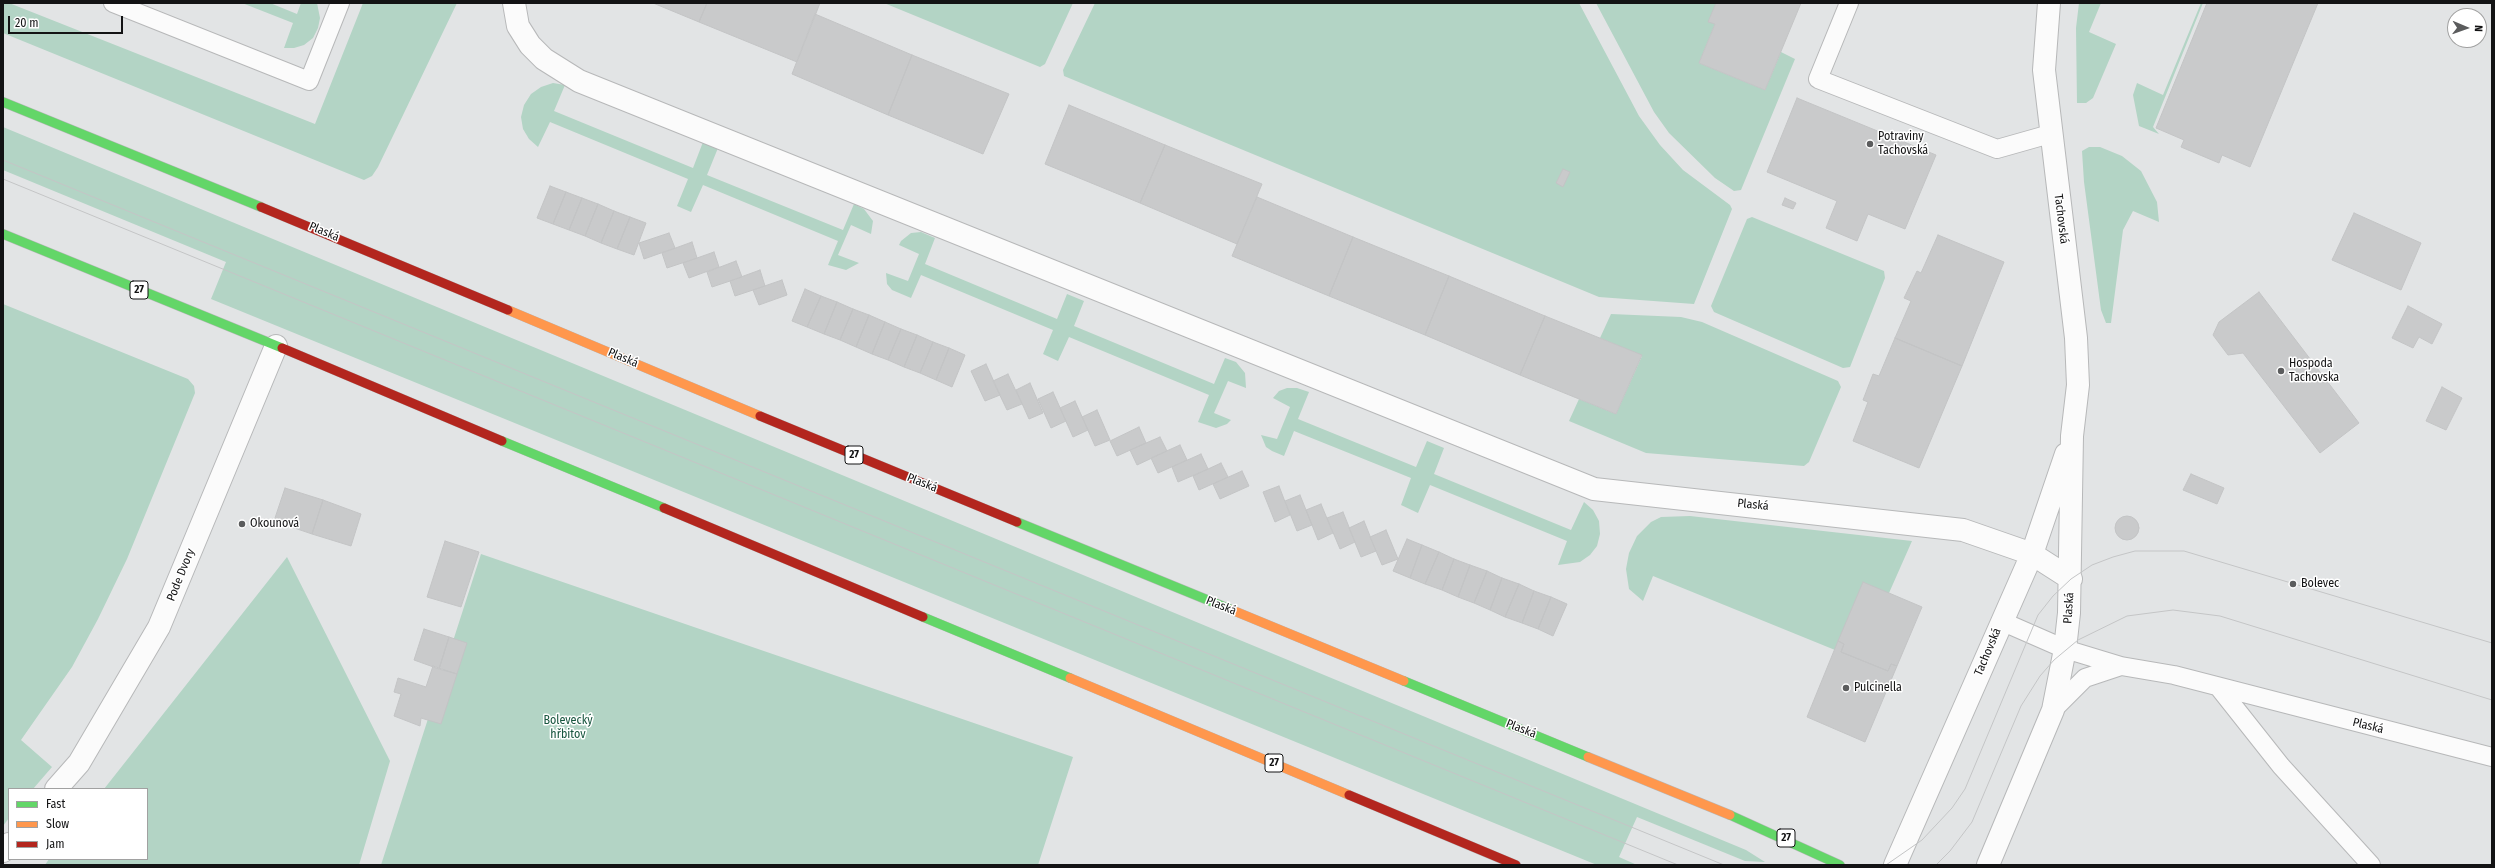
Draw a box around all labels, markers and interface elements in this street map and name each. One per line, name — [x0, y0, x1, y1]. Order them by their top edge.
scale bar — [10, 8, 125, 34]
north arrow — [2447, 8, 2487, 48]
text: 20 m — [15, 16, 39, 30]
text: N — [2472, 25, 2485, 32]
place label: Potraviny Tachovská — [1878, 130, 1928, 158]
marker: Potraviny Tachovská — [1865, 139, 1875, 149]
street label: Tachovská — [2051, 193, 2071, 245]
street label: Plaská — [307, 219, 341, 245]
road number: 27 — [130, 281, 148, 299]
street label: Plaská — [606, 345, 640, 371]
place label: Hospoda Tachovska — [2289, 357, 2339, 385]
marker: Hospoda Tachovska — [2276, 366, 2286, 376]
road number: 27 — [845, 446, 863, 464]
street label: Plaská — [905, 470, 939, 496]
street label: Plaská — [1737, 496, 1769, 514]
place label: Okounová — [250, 517, 299, 531]
marker: Okounová — [237, 519, 247, 529]
street label: Pode Dvory — [164, 547, 198, 603]
place label: Bolevec — [2301, 577, 2339, 591]
marker: Bolevec — [2288, 579, 2298, 589]
street label: Plaská — [2061, 592, 2077, 624]
street label: Plaská — [1204, 593, 1238, 619]
street label: Tachovská — [1972, 626, 2004, 678]
place label: Pulcinella — [1854, 681, 1902, 695]
marker: Pulcinella — [1841, 683, 1851, 693]
park label: Bolevecký hřbitov — [543, 714, 593, 742]
street label: Plaská — [2351, 715, 2385, 737]
street label: Plaská — [1504, 716, 1538, 742]
road number: 27 — [1265, 754, 1283, 772]
legend — [8, 788, 148, 860]
text: Fast — [46, 797, 65, 811]
text: Slow — [46, 817, 69, 831]
road number: 27 — [1777, 829, 1795, 847]
text: Jam — [46, 837, 64, 851]

